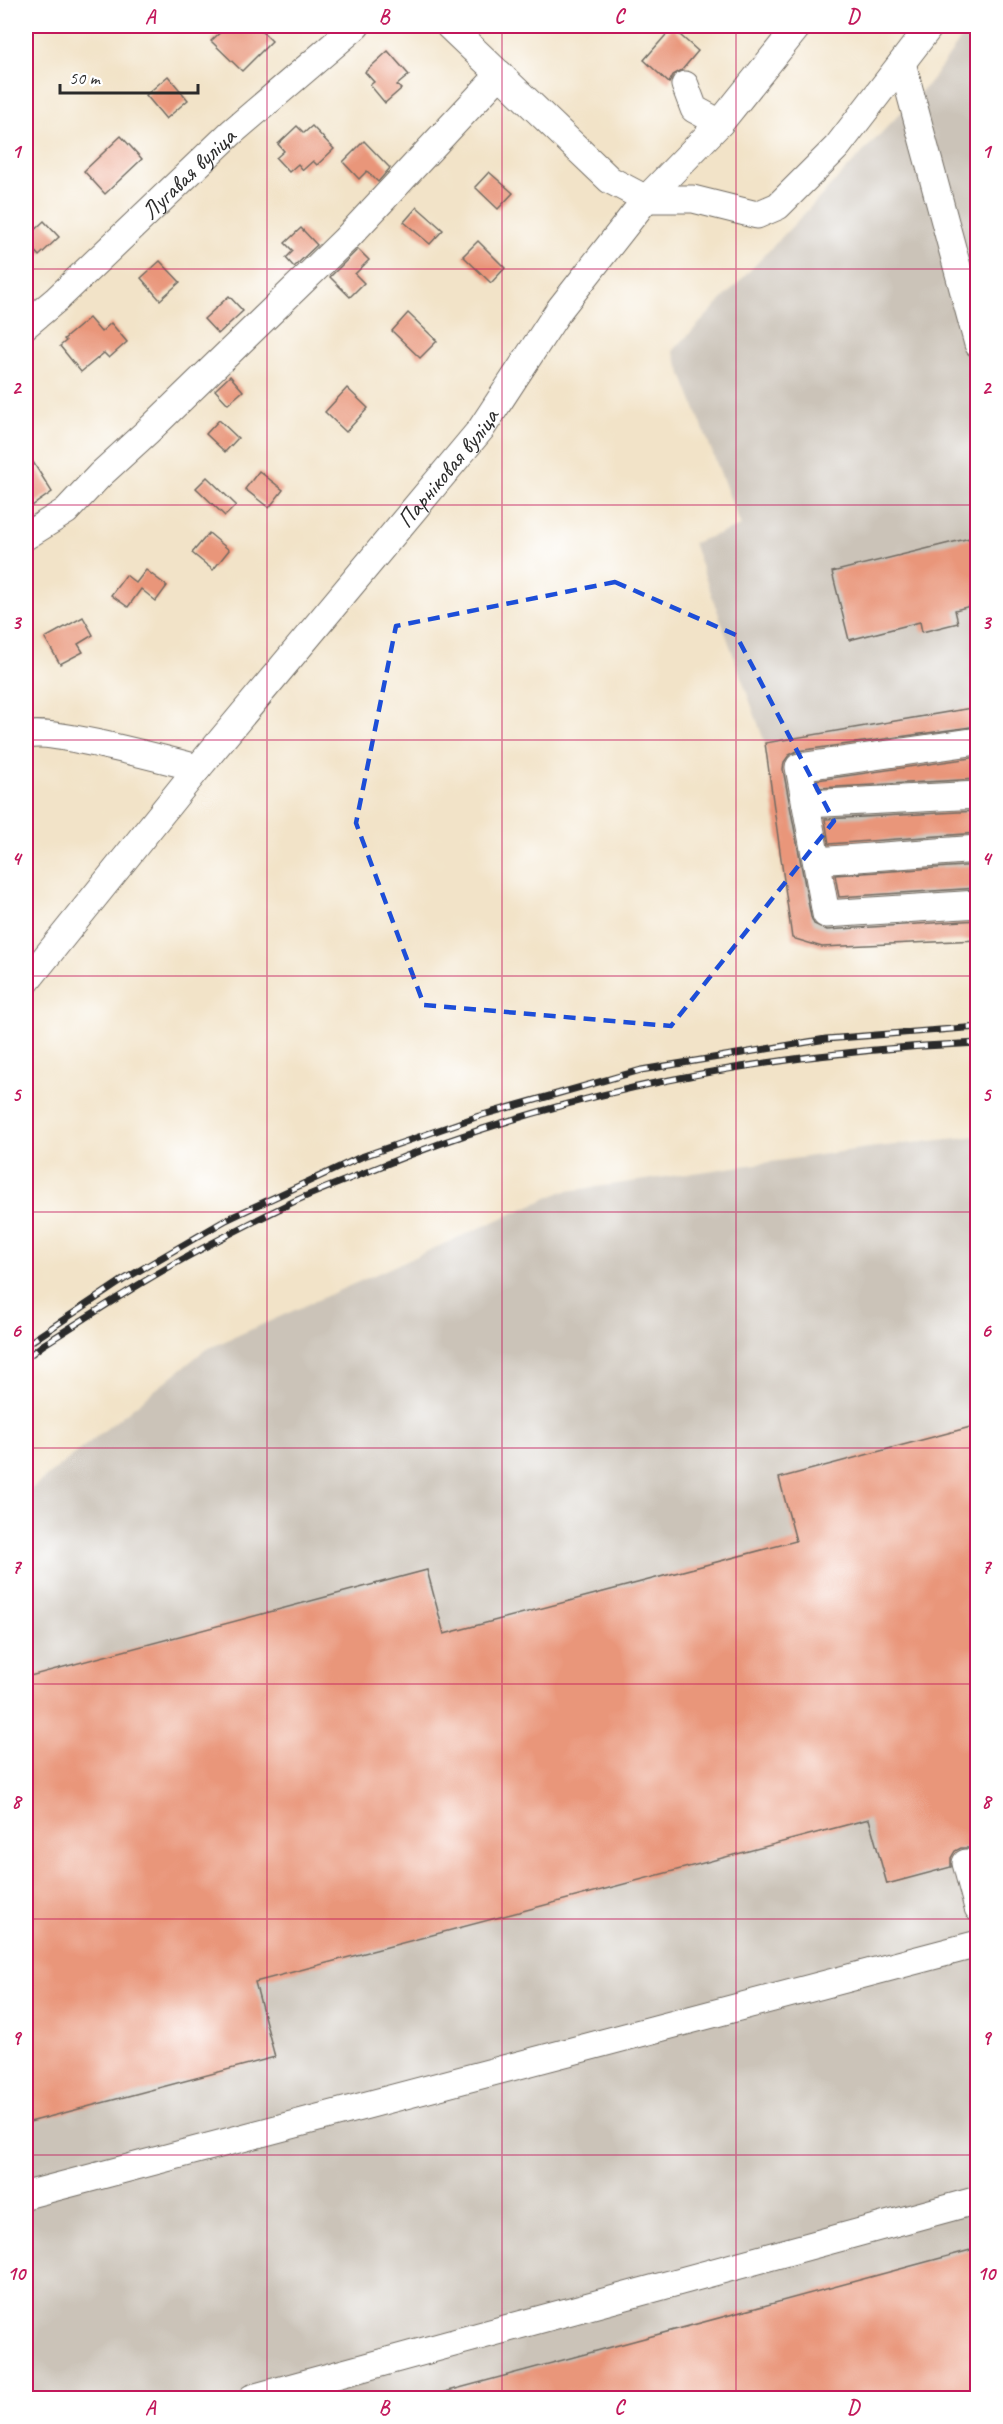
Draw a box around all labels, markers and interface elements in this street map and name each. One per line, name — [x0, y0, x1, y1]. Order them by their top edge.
text: A — [145, 4, 157, 29]
text: B — [379, 4, 391, 29]
text: C — [614, 4, 626, 29]
text: D — [847, 4, 861, 29]
scale bar — [60, 57, 198, 95]
text: 50 m — [69, 67, 102, 89]
street label: Лугавая вуліца — [135, 121, 243, 226]
text: 1 — [12, 139, 23, 164]
text: 1 — [982, 139, 993, 164]
text: 2 — [12, 375, 23, 400]
text: 2 — [982, 375, 993, 400]
street label: Парніковая вуліца — [390, 402, 506, 534]
text: 3 — [12, 610, 23, 635]
text: 3 — [982, 610, 993, 635]
text: 4 — [12, 846, 24, 871]
text: 4 — [982, 846, 994, 871]
text: 5 — [12, 1082, 23, 1107]
text: 5 — [982, 1082, 993, 1107]
text: 6 — [11, 1318, 22, 1343]
text: 6 — [981, 1318, 992, 1343]
text: 7 — [12, 1554, 23, 1579]
text: 7 — [982, 1554, 993, 1579]
text: 8 — [12, 1789, 24, 1814]
text: 8 — [982, 1789, 994, 1814]
text: 9 — [12, 2025, 23, 2050]
text: 9 — [982, 2025, 993, 2050]
text: 10 — [7, 2261, 27, 2286]
text: 10 — [977, 2261, 997, 2286]
text: A — [145, 2395, 157, 2420]
text: B — [379, 2395, 391, 2420]
text: C — [614, 2395, 626, 2420]
text: D — [847, 2395, 861, 2420]

